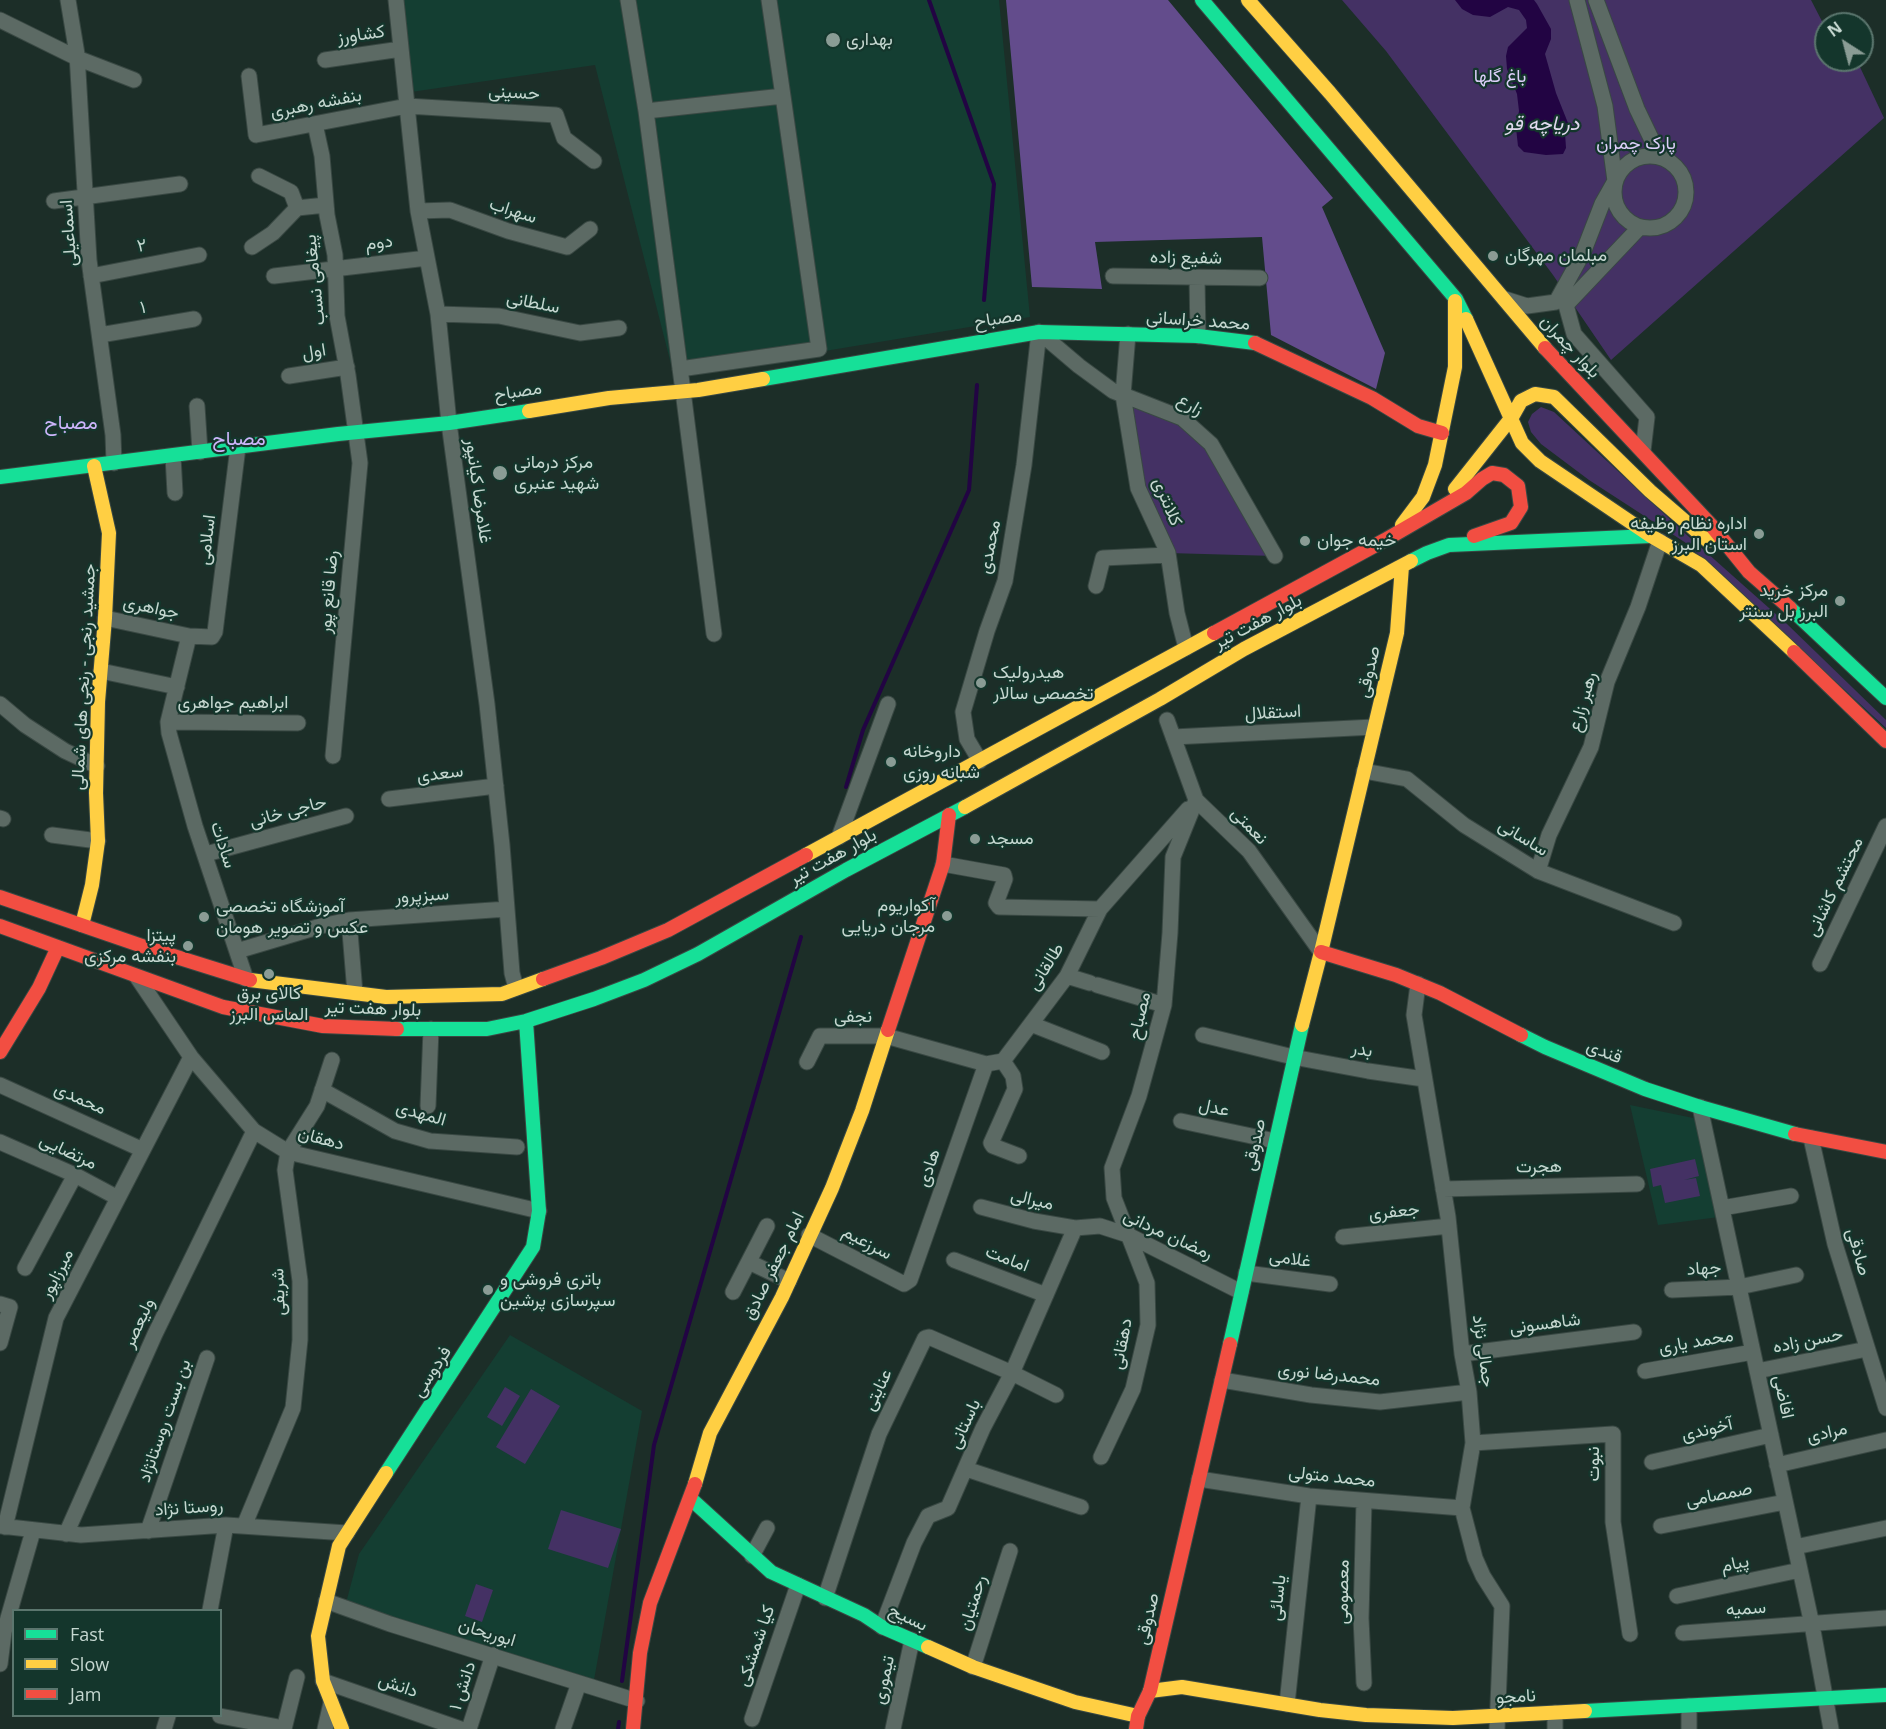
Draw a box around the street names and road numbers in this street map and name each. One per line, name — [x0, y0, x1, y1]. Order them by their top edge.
street label: کشاورز — [336, 21, 386, 49]
street label: حسینی — [488, 81, 540, 105]
street label: بنفشه رهبری — [268, 85, 364, 123]
street label: سهراب — [486, 193, 540, 229]
street label: اسماعیلی — [56, 199, 82, 267]
street label: دوم — [364, 231, 394, 255]
street label: ۲ — [135, 234, 149, 258]
street label: پیغامی نسب — [299, 234, 331, 326]
street label: شفیع زاده — [1150, 247, 1222, 269]
street label: سلطانی — [505, 287, 561, 319]
street label: ۱ — [139, 297, 147, 319]
street label: مصباح — [973, 305, 1023, 333]
street label: محمد خراسانی — [1145, 307, 1251, 335]
street label: بلوار چمران — [1535, 311, 1605, 383]
street label: اول — [301, 339, 327, 365]
street label: مصباح — [493, 378, 543, 406]
street label: زارع — [1173, 389, 1207, 421]
street label: غلامرضا کیانپور — [460, 437, 496, 545]
street label: کلانتری — [1148, 475, 1186, 529]
street label: اسلامی — [193, 513, 221, 567]
street label: محمدی — [974, 518, 1006, 576]
street label: رضا قانع پور — [315, 549, 343, 635]
street label: جمشید رنجی - رنجی های شمالی — [67, 563, 101, 791]
street label: بلوار هفت تیر — [1210, 590, 1306, 654]
street label: جواهری — [121, 592, 181, 624]
street label: صدوقی — [1353, 644, 1385, 700]
street label: رهبر زارع — [1564, 669, 1602, 735]
street label: ابراهیم جواهری — [178, 692, 288, 714]
street label: استقلال — [1244, 701, 1302, 725]
street label: سعدی — [415, 760, 465, 788]
street label: حاجی خانی — [247, 791, 329, 833]
street label: نعمتی — [1226, 803, 1272, 849]
street label: ساسانی — [1494, 815, 1552, 861]
street label: سادات — [205, 819, 241, 871]
street label: بلوار هفت تیر — [786, 824, 880, 890]
street label: محتشم کاشانی — [1802, 834, 1868, 940]
street label: سبزپرور — [394, 883, 450, 909]
street label: طالقانی — [1023, 939, 1069, 995]
street label: مصباح — [1124, 990, 1156, 1042]
street label: بلوار هفت تیر — [324, 997, 422, 1021]
street label: نجفی — [834, 1006, 872, 1028]
street label: قندی — [1583, 1035, 1625, 1069]
street label: بدر — [1350, 1038, 1374, 1062]
street label: محمدی — [51, 1078, 109, 1120]
street label: عدل — [1197, 1094, 1231, 1122]
street label: المهدی — [394, 1097, 448, 1131]
street label: صدوقی — [1239, 1117, 1271, 1173]
street label: دهقان — [296, 1122, 346, 1156]
street label: مرتضایی — [36, 1129, 100, 1175]
street label: هادی — [913, 1146, 945, 1190]
street label: هجرت — [1516, 1156, 1562, 1178]
street label: میرالی — [1008, 1185, 1056, 1215]
street label: جعفری — [1368, 1199, 1420, 1225]
street label: رمضان مردانی — [1120, 1205, 1216, 1265]
street label: امام جعفر صادق — [739, 1208, 809, 1324]
street label: سرزعیم — [839, 1221, 895, 1265]
street label: صادقی — [1841, 1226, 1875, 1278]
street label: امامت — [982, 1241, 1032, 1277]
street label: میرزاپور — [35, 1245, 79, 1303]
street label: غلامی — [1268, 1245, 1312, 1273]
street label: جهاد — [1686, 1257, 1722, 1281]
street label: شریفی — [267, 1268, 291, 1316]
street label: ولیعصر — [118, 1295, 160, 1351]
street label: شاهسونی — [1508, 1309, 1582, 1339]
street label: جمالی نژاد — [1467, 1313, 1499, 1389]
street label: دهقانی — [1106, 1317, 1138, 1371]
street label: حسن زاده — [1771, 1324, 1845, 1358]
street label: محمد یاری — [1657, 1325, 1735, 1359]
street label: فردوسی — [408, 1343, 456, 1401]
street label: بن بست روستانژاد — [134, 1357, 196, 1485]
street label: محمدرضا نوری — [1277, 1359, 1381, 1391]
street label: عنایتی — [859, 1366, 897, 1414]
street label: افاضی — [1768, 1373, 1798, 1421]
street label: باستانی — [944, 1396, 986, 1452]
street label: آخوندی — [1679, 1414, 1735, 1446]
street label: مرادی — [1805, 1418, 1849, 1448]
street label: نبوت — [1583, 1446, 1605, 1482]
street label: محمد متولی — [1287, 1462, 1377, 1492]
street label: صمصامی — [1684, 1478, 1754, 1512]
street label: روستا نژاد — [154, 1495, 224, 1521]
street label: پیام — [1719, 1551, 1751, 1577]
street label: معصومی — [1332, 1559, 1354, 1625]
street label: رحمتیان — [954, 1573, 992, 1633]
street label: یاسائی — [1265, 1574, 1291, 1622]
street label: صدوقی — [1132, 1591, 1164, 1647]
street label: سمیه — [1725, 1597, 1767, 1621]
street label: بسیح — [885, 1600, 931, 1636]
street label: کیا شمشکی — [732, 1603, 780, 1689]
street label: ابوریحان — [456, 1614, 518, 1652]
street label: تیموری — [868, 1654, 900, 1706]
street label: دانش ۱ — [445, 1659, 481, 1713]
street label: دانش — [375, 1669, 421, 1703]
street label: نامجو — [1496, 1685, 1536, 1709]

